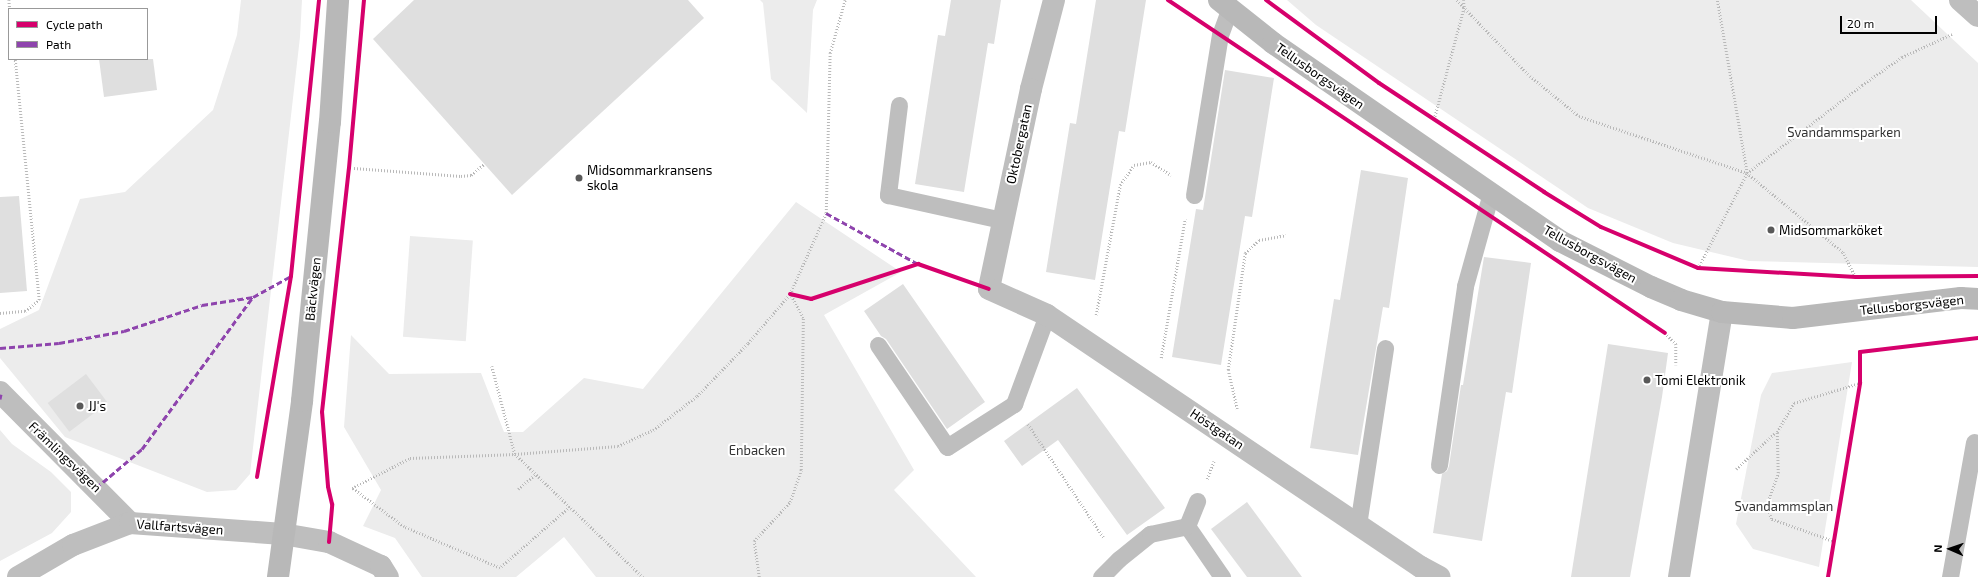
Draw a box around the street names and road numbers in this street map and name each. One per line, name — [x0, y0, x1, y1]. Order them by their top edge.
street label: Tellusborgsvägen — [1273, 40, 1367, 112]
street label: Oktobergatan — [1003, 103, 1035, 185]
street label: Tellusborgsvägen — [1541, 222, 1639, 286]
street label: Bäckvägen — [302, 256, 324, 322]
street label: Tellusborgsvägen — [1859, 292, 1965, 318]
street label: Höstgatan — [1187, 405, 1247, 453]
street label: Främlingsvägen — [26, 419, 104, 495]
street label: Vallfartsvägen — [136, 516, 224, 538]

